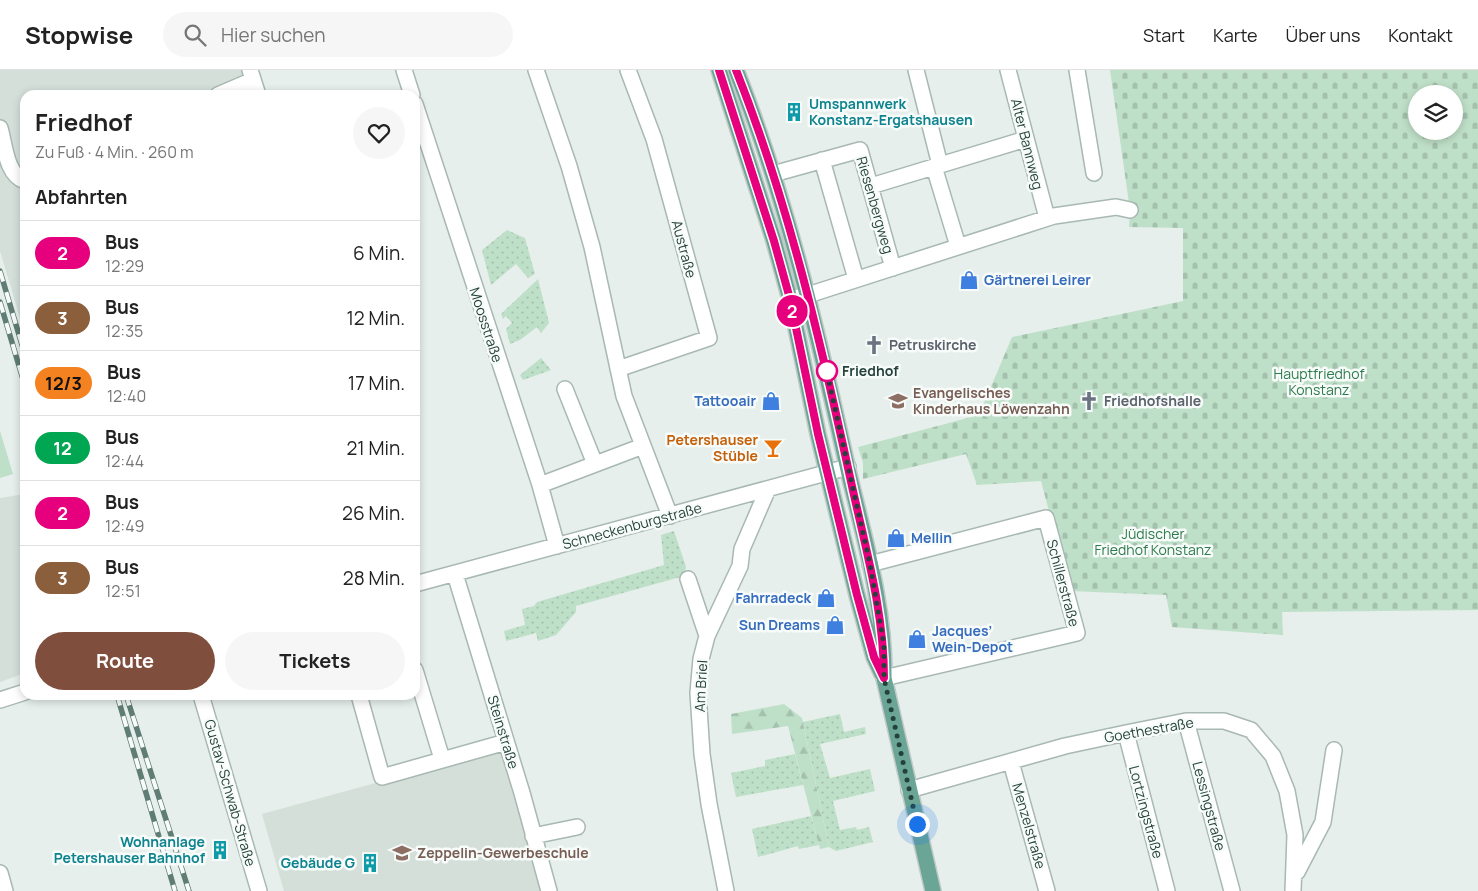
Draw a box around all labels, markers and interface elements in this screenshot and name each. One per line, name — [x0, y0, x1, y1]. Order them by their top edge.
search box — [163, 12, 513, 57]
text: Stopwise — [25, 18, 133, 51]
icon: search — [181, 21, 209, 49]
text: Hier suchen — [221, 22, 325, 48]
text: Start — [1143, 23, 1185, 47]
text: Karte — [1213, 23, 1258, 47]
text: Über uns — [1286, 23, 1360, 47]
text: Kontakt — [1388, 23, 1453, 47]
map controls — [1408, 85, 1463, 140]
button: layers — [1408, 85, 1463, 140]
place label: Umspannwerk Konstanz-Ergatshausen — [809, 94, 973, 129]
street label: Alter Bannweg — [1007, 96, 1048, 192]
building icon: Umspannwerk Konstanz-Ergatshausen — [783, 101, 805, 123]
text: Friedhof — [35, 105, 132, 138]
button: heart — [353, 107, 405, 159]
text: Zu Fuß · 4 Min. · 260 m — [35, 141, 194, 163]
street label: Riesenbergweg — [853, 154, 898, 256]
text: Abfahrten — [35, 184, 128, 210]
street label: Austraße — [668, 218, 701, 280]
text: Bus — [105, 229, 139, 255]
text: 6 Min. — [353, 240, 405, 266]
text: 2 — [57, 241, 68, 265]
text: 12:29 — [105, 255, 144, 277]
shop icon: Gärtnerei Leirer — [958, 269, 980, 291]
place label: Gärtnerei Leirer — [984, 270, 1091, 289]
street label: Moosstraße — [465, 285, 508, 365]
text: Bus — [105, 294, 139, 320]
line badge: 2 — [776, 295, 808, 327]
text: 2 — [787, 299, 797, 323]
text: 12 Min. — [346, 305, 405, 331]
text: 3 — [57, 306, 68, 330]
text: 12:35 — [105, 320, 143, 342]
church icon: Petruskirche — [863, 334, 885, 356]
place label: Petruskirche — [889, 335, 976, 354]
text: Bus — [107, 359, 141, 385]
marker: Friedhof — [816, 360, 838, 382]
place label: Friedhof — [842, 361, 899, 380]
park label: Hauptfriedhof Konstanz — [1274, 364, 1364, 399]
text: 17 Min. — [348, 370, 405, 396]
text: 12/3 — [45, 371, 82, 395]
place label: Evangelisches Kinderhaus Löwenzahn — [913, 383, 1070, 418]
text: 12:40 — [107, 385, 146, 407]
shop icon: Tattooair — [760, 390, 782, 412]
school or university icon: Evangelisches Kinderhaus Löwenzahn — [887, 390, 909, 412]
church icon: Friedhofshalle — [1078, 390, 1100, 412]
place label: Tattooair — [694, 391, 756, 410]
place label: Friedhofshalle — [1104, 391, 1201, 410]
text: Bus — [105, 424, 139, 450]
place label: Petershauser Stüble — [667, 430, 758, 465]
text: 21 Min. — [346, 435, 405, 461]
text: 12 — [53, 436, 72, 460]
bar icon: Petershauser Stüble — [762, 437, 784, 459]
text: 12:44 — [105, 450, 144, 472]
text: Bus — [105, 489, 139, 515]
street label: Schneckenburgstraße — [560, 498, 704, 553]
text: 26 Min. — [342, 500, 405, 526]
text: 2 — [57, 501, 68, 525]
text: 12:49 — [105, 515, 144, 537]
park label: Jüdischer Friedhof Konstanz — [1094, 524, 1212, 559]
shop icon: Mellin — [885, 527, 907, 549]
place label: Mellin — [911, 528, 952, 547]
street label: Schillerstraße — [1043, 537, 1084, 629]
text: Bus — [105, 554, 139, 580]
text: 28 Min. — [343, 565, 405, 591]
text: 3 — [57, 566, 68, 590]
text: 12:51 — [105, 580, 141, 602]
shop icon: Fahrradeck — [815, 587, 837, 609]
place label: Fahrradeck — [735, 588, 811, 607]
shop icon: Sun Dreams — [824, 614, 846, 636]
place label: Sun Dreams — [739, 615, 820, 634]
place label: Jacques’ Wein-Depot — [932, 621, 1013, 656]
shop icon: Jacques’ Wein-Depot — [906, 628, 928, 650]
button: Route — [35, 632, 215, 690]
button: Tickets — [225, 632, 405, 690]
street label: Am Briel — [690, 660, 711, 712]
street label: Steinstraße — [483, 693, 524, 771]
street label: Goethestraße — [1103, 712, 1195, 747]
street label: Gustav-Schwab-Straße — [200, 717, 261, 869]
street label: Lessingstraße — [1188, 759, 1231, 853]
street label: Lortzingstraße — [1125, 763, 1168, 860]
street label: Menzelstraße — [1008, 781, 1051, 871]
your location — [905, 812, 930, 837]
place label: Wohnanlage Petershauser Bahnhof — [54, 832, 206, 867]
building icon: Wohnanlage Petershauser Bahnhof — [209, 839, 231, 861]
school or university icon: Zeppelin-Gewerbeschule — [391, 842, 413, 864]
place label: Zeppelin-Gewerbeschule — [417, 843, 589, 862]
building icon: Gebäude G — [359, 852, 381, 874]
place label: Gebäude G — [281, 853, 355, 872]

